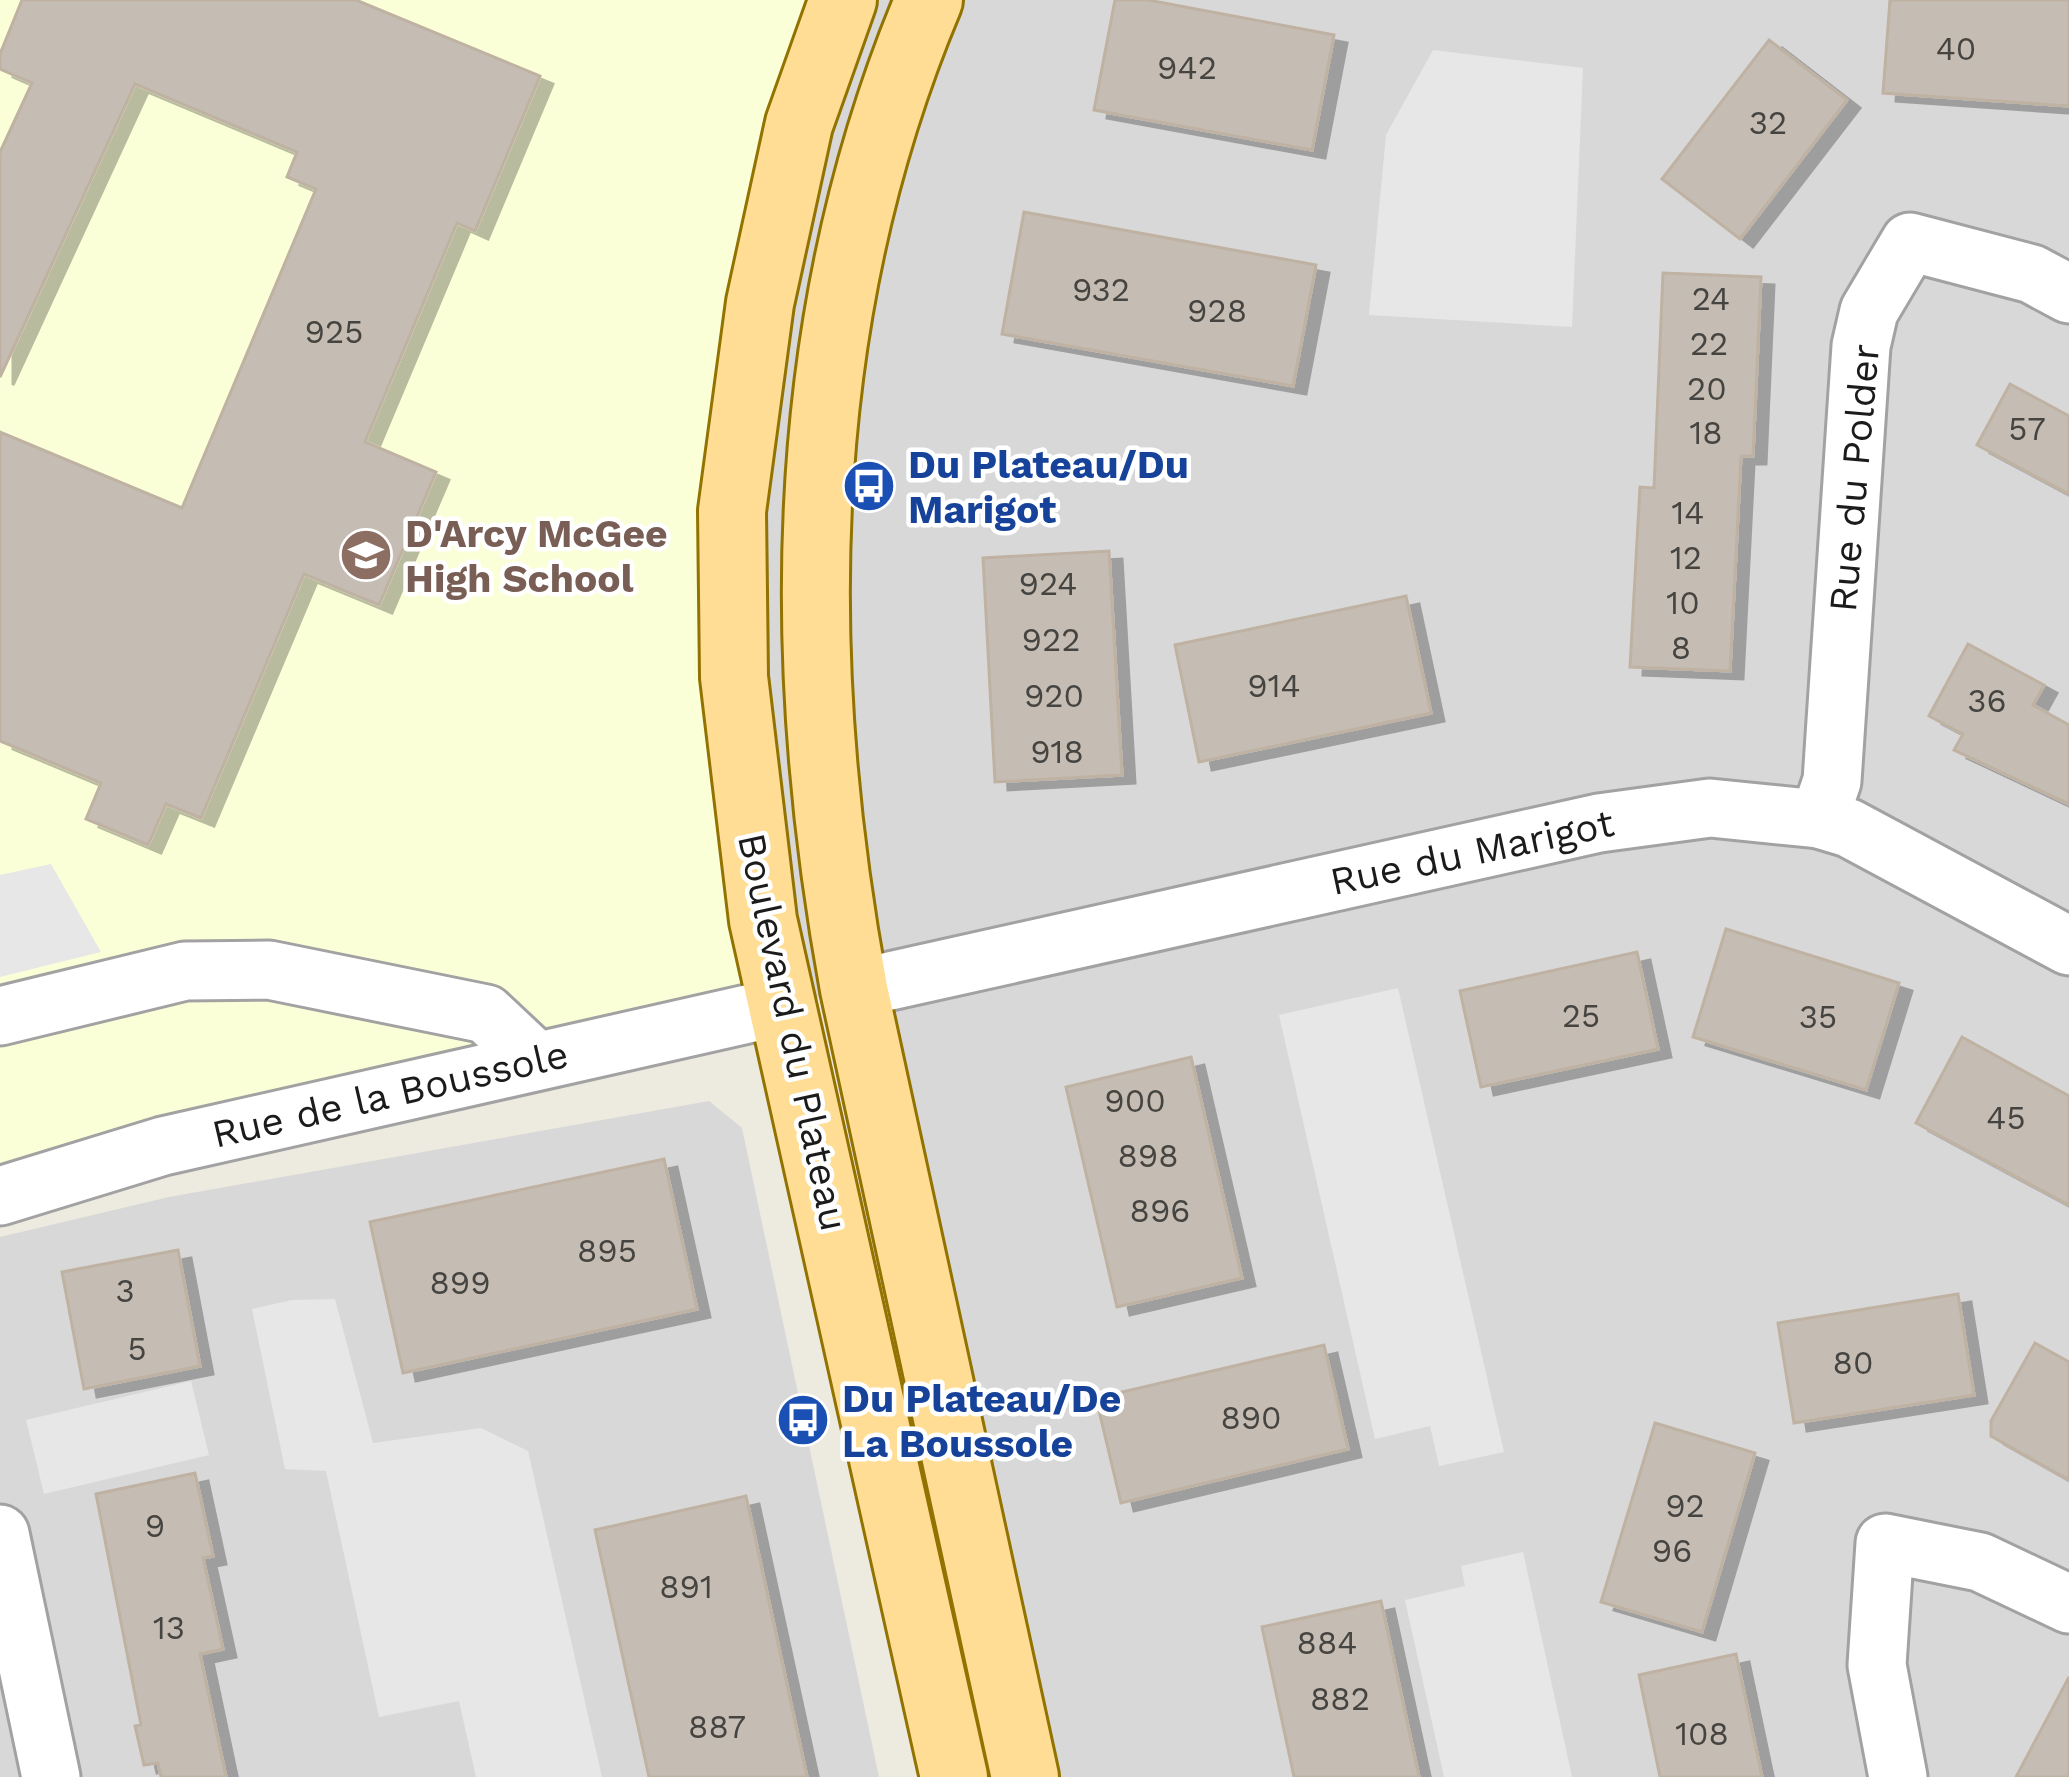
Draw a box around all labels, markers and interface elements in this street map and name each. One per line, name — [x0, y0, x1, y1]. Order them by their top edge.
house number: 40 — [1936, 29, 1976, 68]
house number: 942 — [1157, 48, 1217, 87]
house number: 32 — [1749, 103, 1787, 142]
house number: 932 — [1072, 270, 1130, 309]
house number: 24 — [1692, 279, 1730, 318]
house number: 928 — [1187, 291, 1247, 330]
house number: 925 — [305, 312, 363, 351]
house number: 22 — [1690, 324, 1728, 363]
street label: Rue du Polder — [1820, 342, 1888, 614]
house number: 20 — [1687, 369, 1727, 408]
house number: 57 — [2008, 409, 2046, 448]
house number: 18 — [1689, 413, 1723, 452]
place label: Du Plateau/Du Marigot — [908, 442, 1189, 532]
bus stop icon: Du Plateau/Du Marigot — [841, 458, 897, 514]
house number: 14 — [1671, 493, 1705, 532]
place label: D'Arcy McGee High School — [405, 511, 668, 601]
school or university icon: D'Arcy McGee High School — [338, 527, 394, 583]
house number: 12 — [1670, 538, 1702, 577]
house number: 924 — [1019, 564, 1077, 603]
house number: 10 — [1666, 583, 1700, 622]
house number: 922 — [1022, 620, 1080, 659]
house number: 8 — [1671, 628, 1691, 667]
house number: 914 — [1247, 666, 1301, 705]
house number: 920 — [1024, 676, 1084, 715]
house number: 36 — [1967, 681, 2007, 720]
house number: 918 — [1030, 732, 1084, 771]
street label: Rue du Marigot — [1326, 800, 1618, 904]
street label: Boulevard du Plateau — [729, 829, 857, 1235]
house number: 25 — [1562, 996, 1600, 1035]
house number: 35 — [1799, 997, 1837, 1036]
street label: Rue de la Boussole — [208, 1031, 572, 1157]
house number: 900 — [1104, 1081, 1166, 1120]
house number: 45 — [1986, 1098, 2026, 1137]
house number: 898 — [1117, 1136, 1179, 1175]
house number: 896 — [1130, 1191, 1190, 1230]
house number: 895 — [577, 1231, 637, 1270]
house number: 899 — [429, 1263, 491, 1302]
house number: 3 — [115, 1271, 135, 1310]
house number: 5 — [127, 1329, 147, 1368]
house number: 80 — [1833, 1343, 1873, 1382]
place label: Du Plateau/De La Boussole — [842, 1376, 1121, 1466]
bus stop icon: Du Plateau/De La Boussole — [775, 1392, 831, 1448]
house number: 890 — [1220, 1398, 1282, 1437]
house number: 92 — [1665, 1486, 1705, 1525]
house number: 9 — [145, 1506, 165, 1545]
house number: 96 — [1652, 1531, 1692, 1570]
house number: 891 — [659, 1567, 713, 1606]
house number: 13 — [153, 1608, 185, 1647]
house number: 884 — [1297, 1623, 1357, 1662]
house number: 882 — [1310, 1679, 1370, 1718]
house number: 887 — [688, 1707, 746, 1746]
house number: 108 — [1675, 1714, 1729, 1753]

